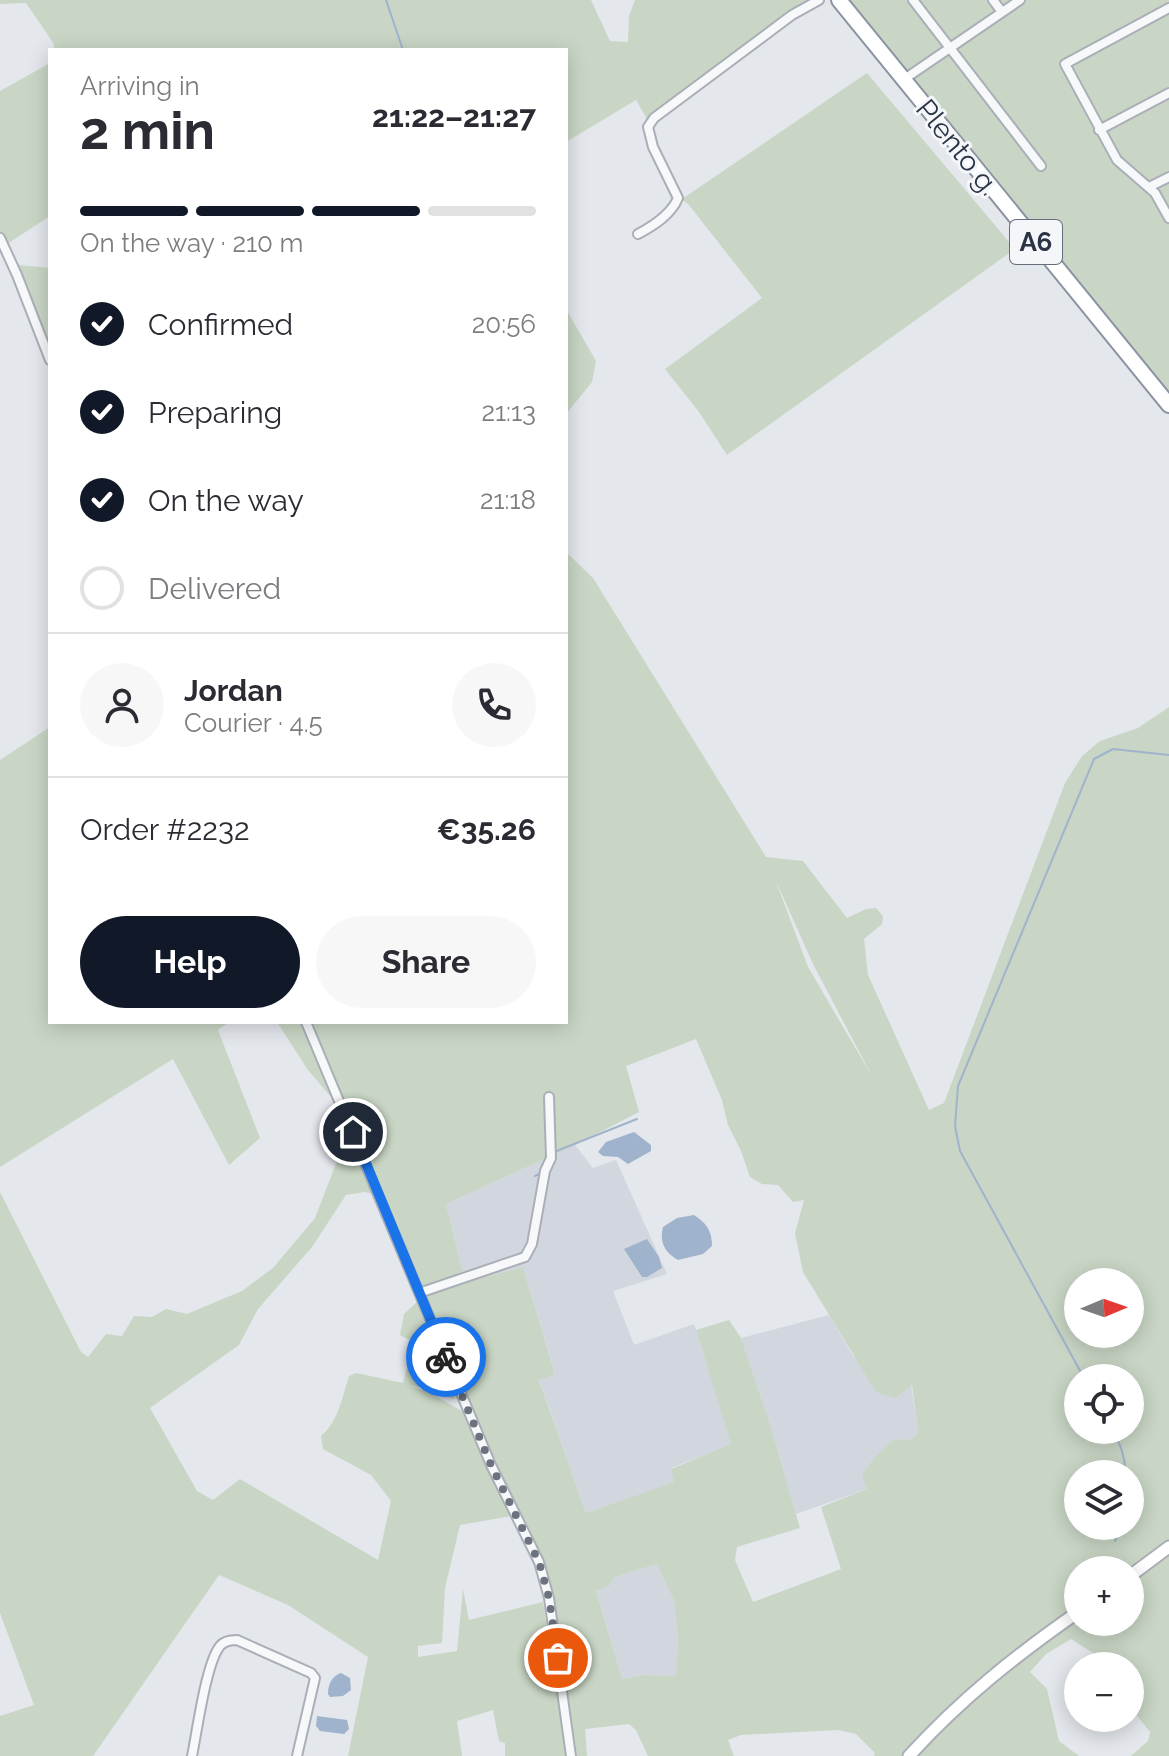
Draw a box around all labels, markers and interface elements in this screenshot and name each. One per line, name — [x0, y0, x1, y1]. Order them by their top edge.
text: Arriving in — [80, 71, 200, 101]
street label: Plento g. — [909, 93, 1006, 202]
text: 21:22–21:27 — [372, 99, 536, 134]
text: 2 min — [80, 100, 215, 161]
road number: A6 — [1010, 220, 1062, 264]
text: On the way · 210 m — [80, 228, 304, 258]
icon: check — [80, 302, 124, 346]
text: Confirmed — [148, 307, 293, 342]
text: 20:56 — [472, 309, 536, 339]
icon: check — [80, 390, 124, 434]
text: Preparing — [148, 395, 282, 430]
text: 21:13 — [481, 397, 536, 427]
icon: check — [80, 478, 124, 522]
text: On the way — [148, 483, 304, 518]
text: 21:18 — [480, 485, 536, 515]
text: Delivered — [148, 571, 281, 606]
button: person — [80, 663, 164, 747]
button: phone — [452, 663, 536, 747]
text: Jordan — [184, 673, 283, 708]
text: Courier · 4.5 — [184, 708, 323, 738]
text: Order #2232 — [80, 812, 250, 847]
text: €35.26 — [437, 812, 536, 847]
button: Help — [80, 916, 300, 1008]
button: Share — [316, 916, 536, 1008]
pin — [319, 1098, 387, 1166]
icon: home — [331, 1110, 375, 1154]
north arrow — [1064, 1268, 1144, 1348]
map controls — [1064, 1268, 1144, 1732]
courier — [406, 1317, 486, 1397]
icon: bike — [424, 1335, 468, 1379]
button: locate — [1064, 1364, 1144, 1444]
button: layers — [1064, 1460, 1144, 1540]
button: + — [1064, 1556, 1144, 1636]
pin — [524, 1624, 592, 1692]
icon: bag — [536, 1636, 580, 1680]
button: − — [1064, 1652, 1144, 1732]

